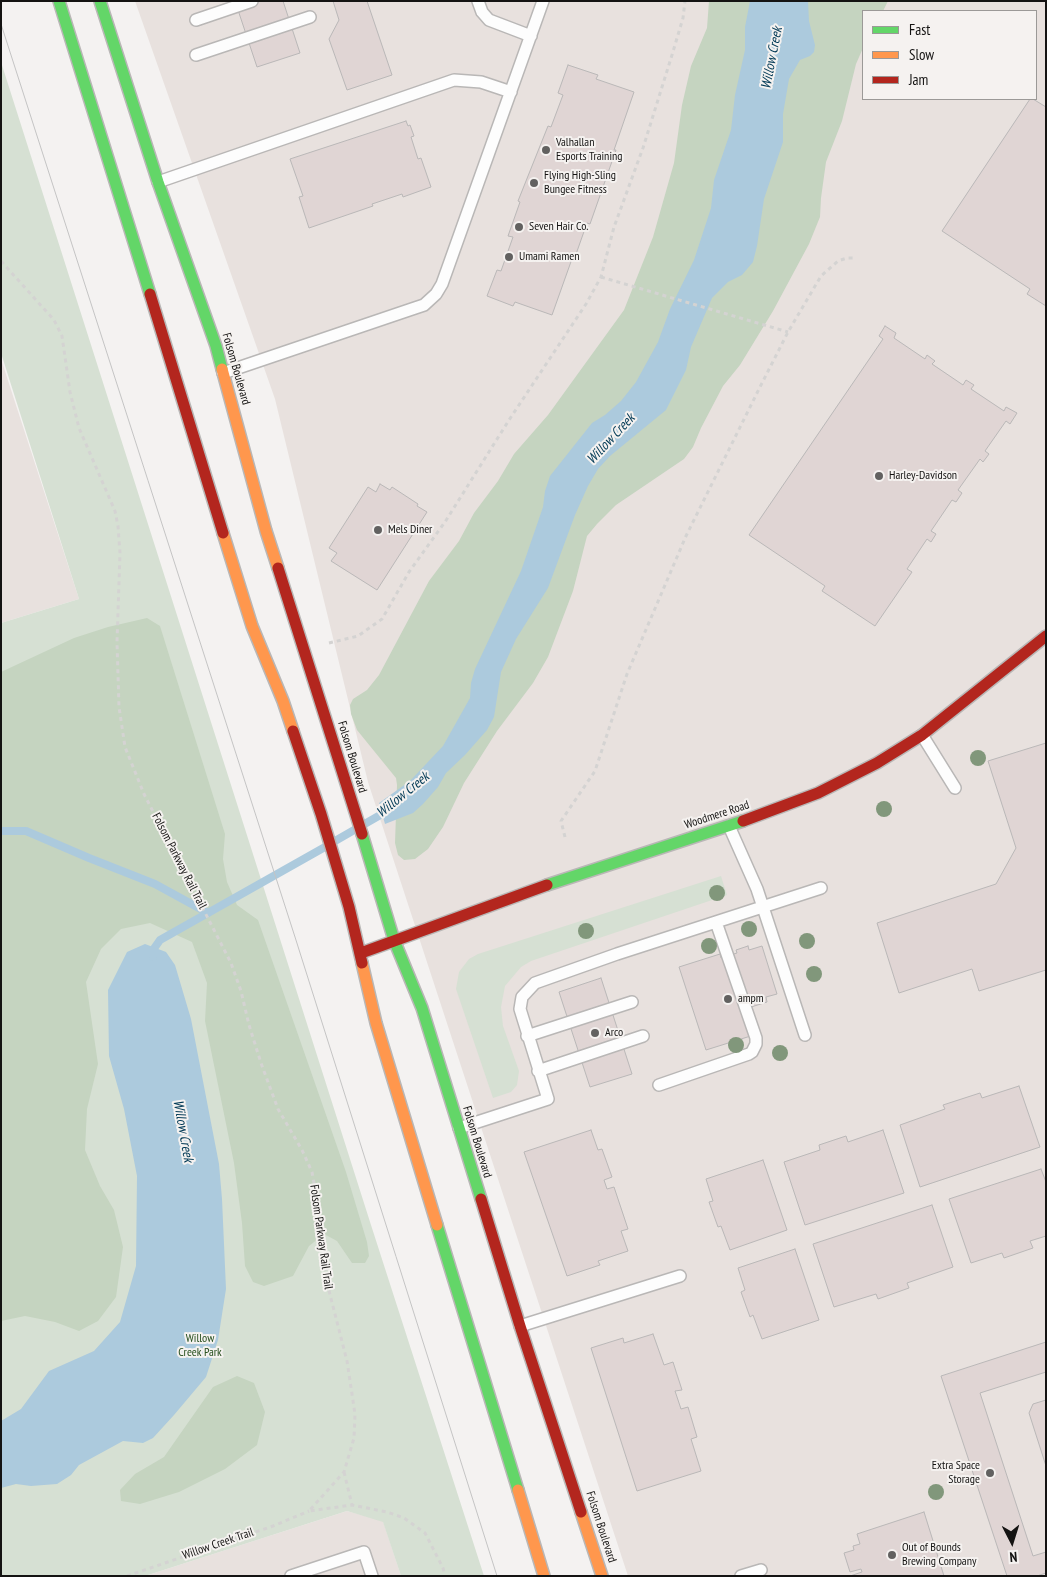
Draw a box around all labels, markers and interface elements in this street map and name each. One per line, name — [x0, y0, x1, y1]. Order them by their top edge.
legend — [862, 10, 1037, 100]
text: Fast — [909, 20, 930, 39]
water label: Willow Creek — [758, 25, 786, 91]
text: Slow — [909, 45, 934, 64]
text: Jam — [909, 70, 928, 89]
place label: Valhallan Esports Training — [556, 136, 622, 164]
marker: Valhallan Esports Training — [540, 144, 552, 156]
place label: Flying High-Sling Bungee Fitness — [544, 169, 616, 197]
marker: Flying High-Sling Bungee Fitness — [528, 177, 540, 189]
place label: Seven Hair Co. — [529, 220, 588, 234]
marker: Seven Hair Co. — [513, 221, 525, 233]
place label: Umami Ramen — [519, 250, 579, 264]
marker: Umami Ramen — [503, 251, 515, 263]
street label: Folsom Boulevard — [219, 331, 253, 407]
water label: Willow Creek — [583, 410, 639, 468]
place label: Harley-Davidson — [889, 469, 957, 483]
marker: Harley-Davidson — [873, 470, 885, 482]
place label: Mels Diner — [388, 523, 432, 537]
marker: Mels Diner — [372, 524, 384, 536]
street label: Folsom Boulevard — [334, 719, 370, 795]
water label: Willow Creek — [373, 769, 433, 821]
street label: Woodmere Road — [683, 798, 751, 832]
street label: Folsom Parkway Rail Trail — [149, 811, 209, 911]
place label: ampm — [738, 992, 764, 1006]
marker: ampm — [722, 993, 734, 1005]
place label: Arco — [605, 1026, 623, 1040]
marker: Arco — [589, 1027, 601, 1039]
water label: Willow Creek — [169, 1098, 197, 1164]
street label: Folsom Boulevard — [459, 1104, 495, 1180]
street label: Folsom Parkway Rail Trail — [307, 1184, 335, 1290]
park label: Willow Creek Park — [178, 1332, 222, 1360]
place label: Extra Space Storage — [932, 1459, 980, 1487]
marker: Extra Space Storage — [984, 1467, 996, 1479]
street label: Folsom Boulevard — [583, 1490, 619, 1564]
north arrow — [987, 1517, 1037, 1567]
street label: Willow Creek Trail — [180, 1525, 256, 1563]
place label: Out of Bounds Brewing Company — [902, 1541, 976, 1569]
text: N — [1009, 1548, 1018, 1566]
marker: Out of Bounds Brewing Company — [886, 1549, 898, 1561]

